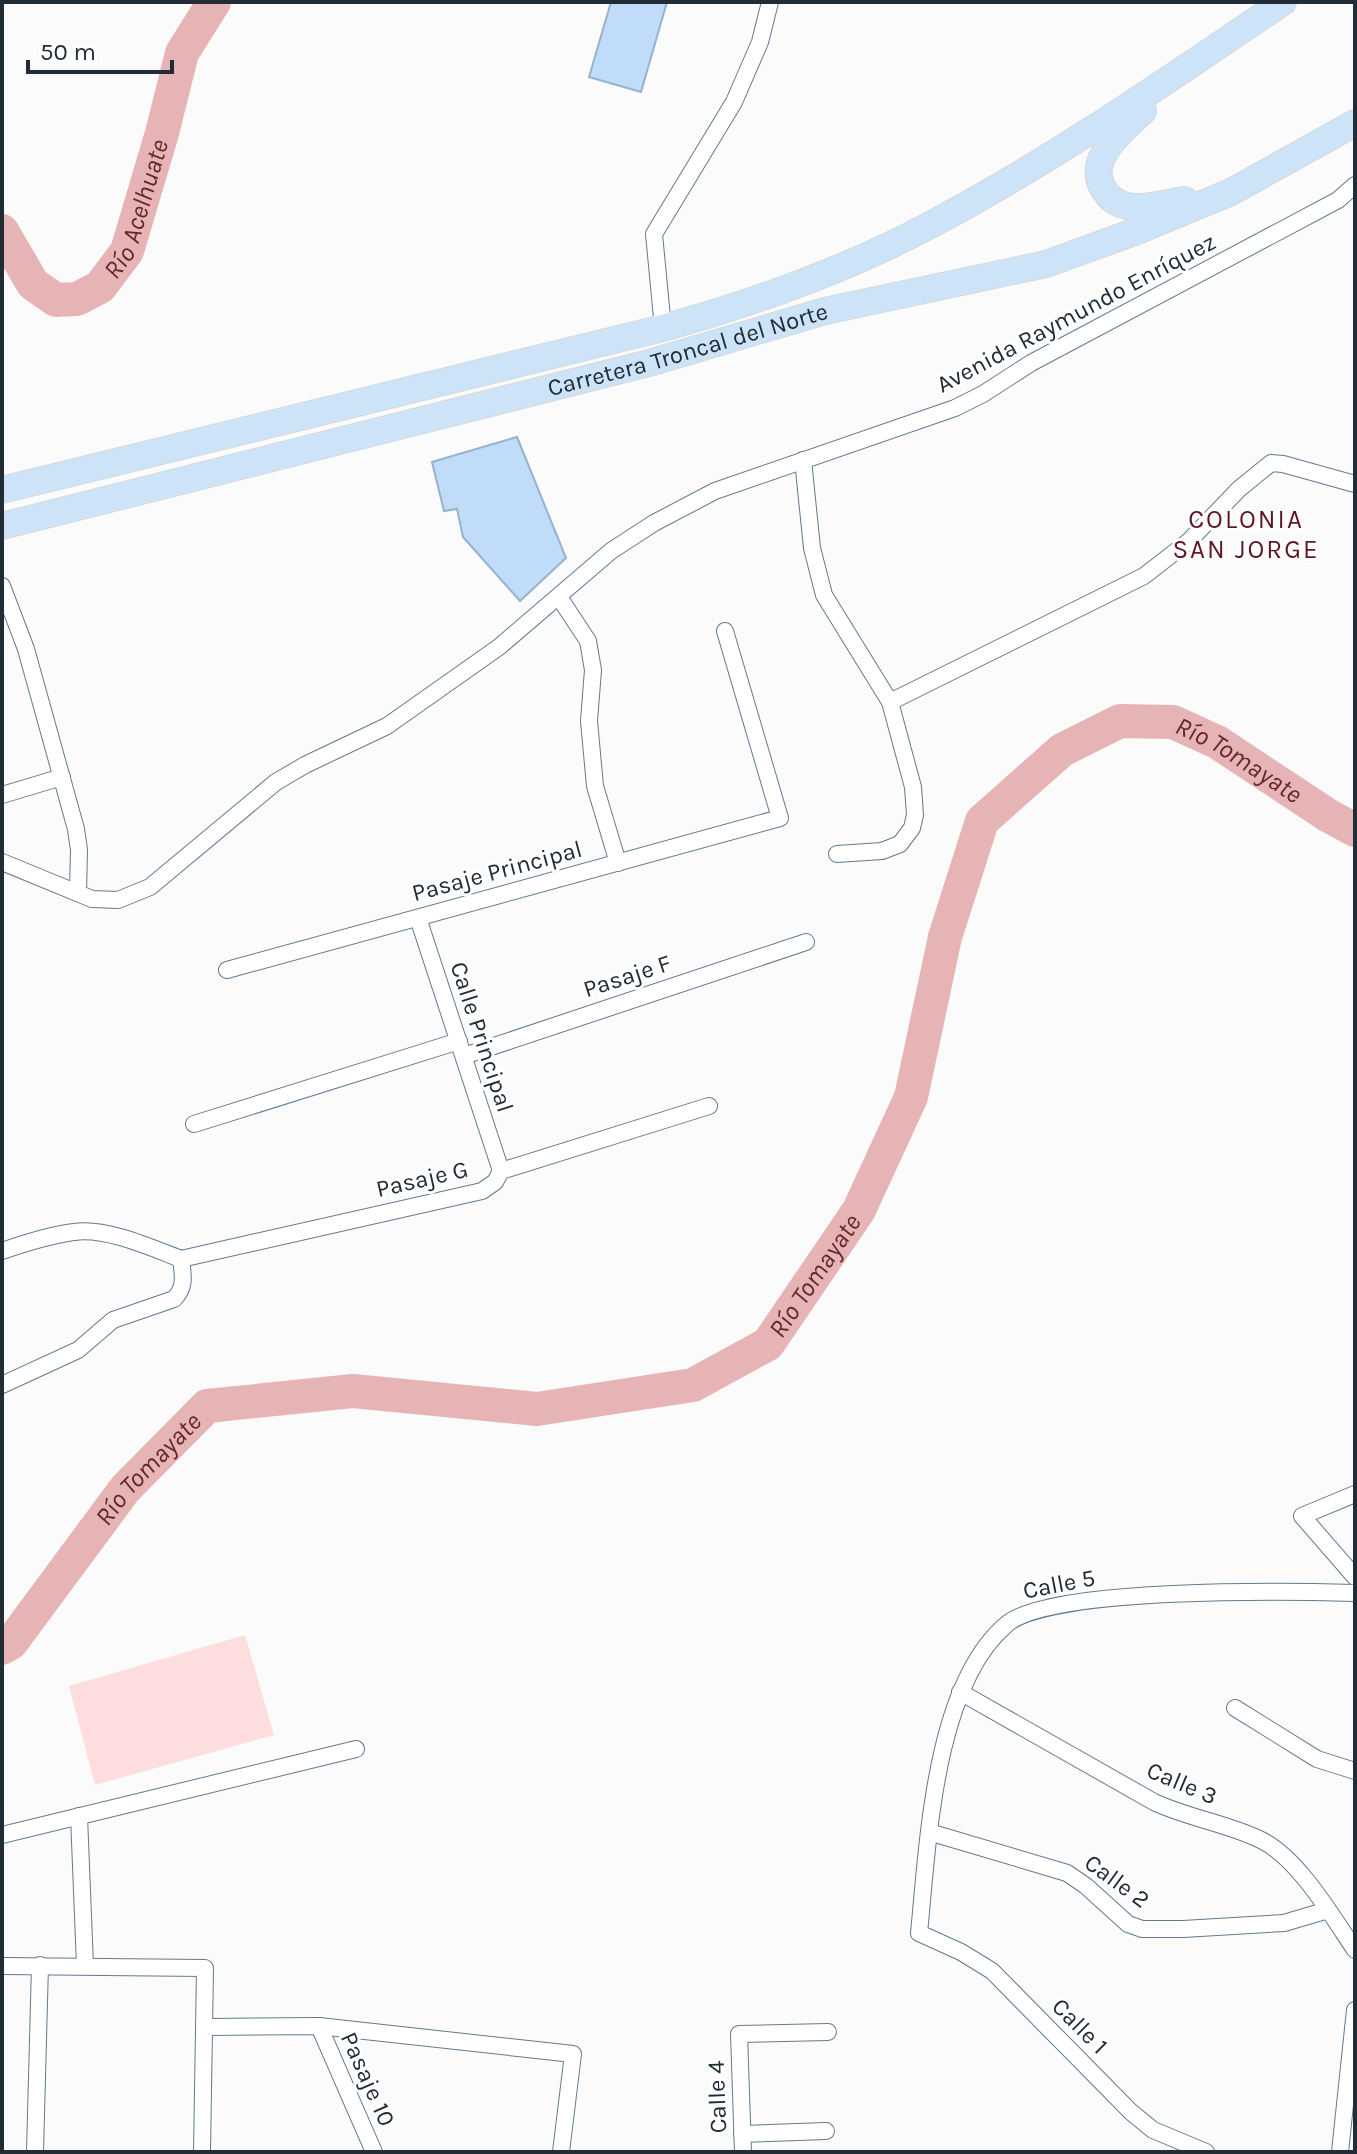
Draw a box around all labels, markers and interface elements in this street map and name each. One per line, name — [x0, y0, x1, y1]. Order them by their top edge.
scale bar — [28, 24, 172, 74]
text: 50 m — [40, 38, 96, 66]
water label: Río Acelhuate — [96, 136, 175, 285]
street label: Avenida Raymundo Enríquez — [932, 227, 1220, 399]
street label: Carretera Troncal del Norte — [545, 297, 831, 402]
district label: COLONIA SAN JORGE — [1172, 504, 1320, 565]
water label: Río Tomayate — [1171, 710, 1308, 809]
street label: Pasaje Principal — [409, 835, 585, 907]
street label: Pasaje F — [580, 949, 674, 1003]
street label: Calle Principal — [445, 958, 519, 1116]
street label: Pasaje G — [373, 1155, 471, 1203]
water label: Río Tomayate — [761, 1208, 867, 1343]
water label: Río Tomayate — [88, 1406, 207, 1531]
street label: Calle 5 — [1021, 1563, 1097, 1605]
street label: Calle 3 — [1143, 1756, 1221, 1810]
street label: Calle 2 — [1079, 1848, 1155, 1914]
street label: Calle 1 — [1046, 1992, 1114, 2060]
street label: Pasaje 10 — [335, 2028, 401, 2130]
street label: Calle 4 — [702, 2060, 732, 2134]

